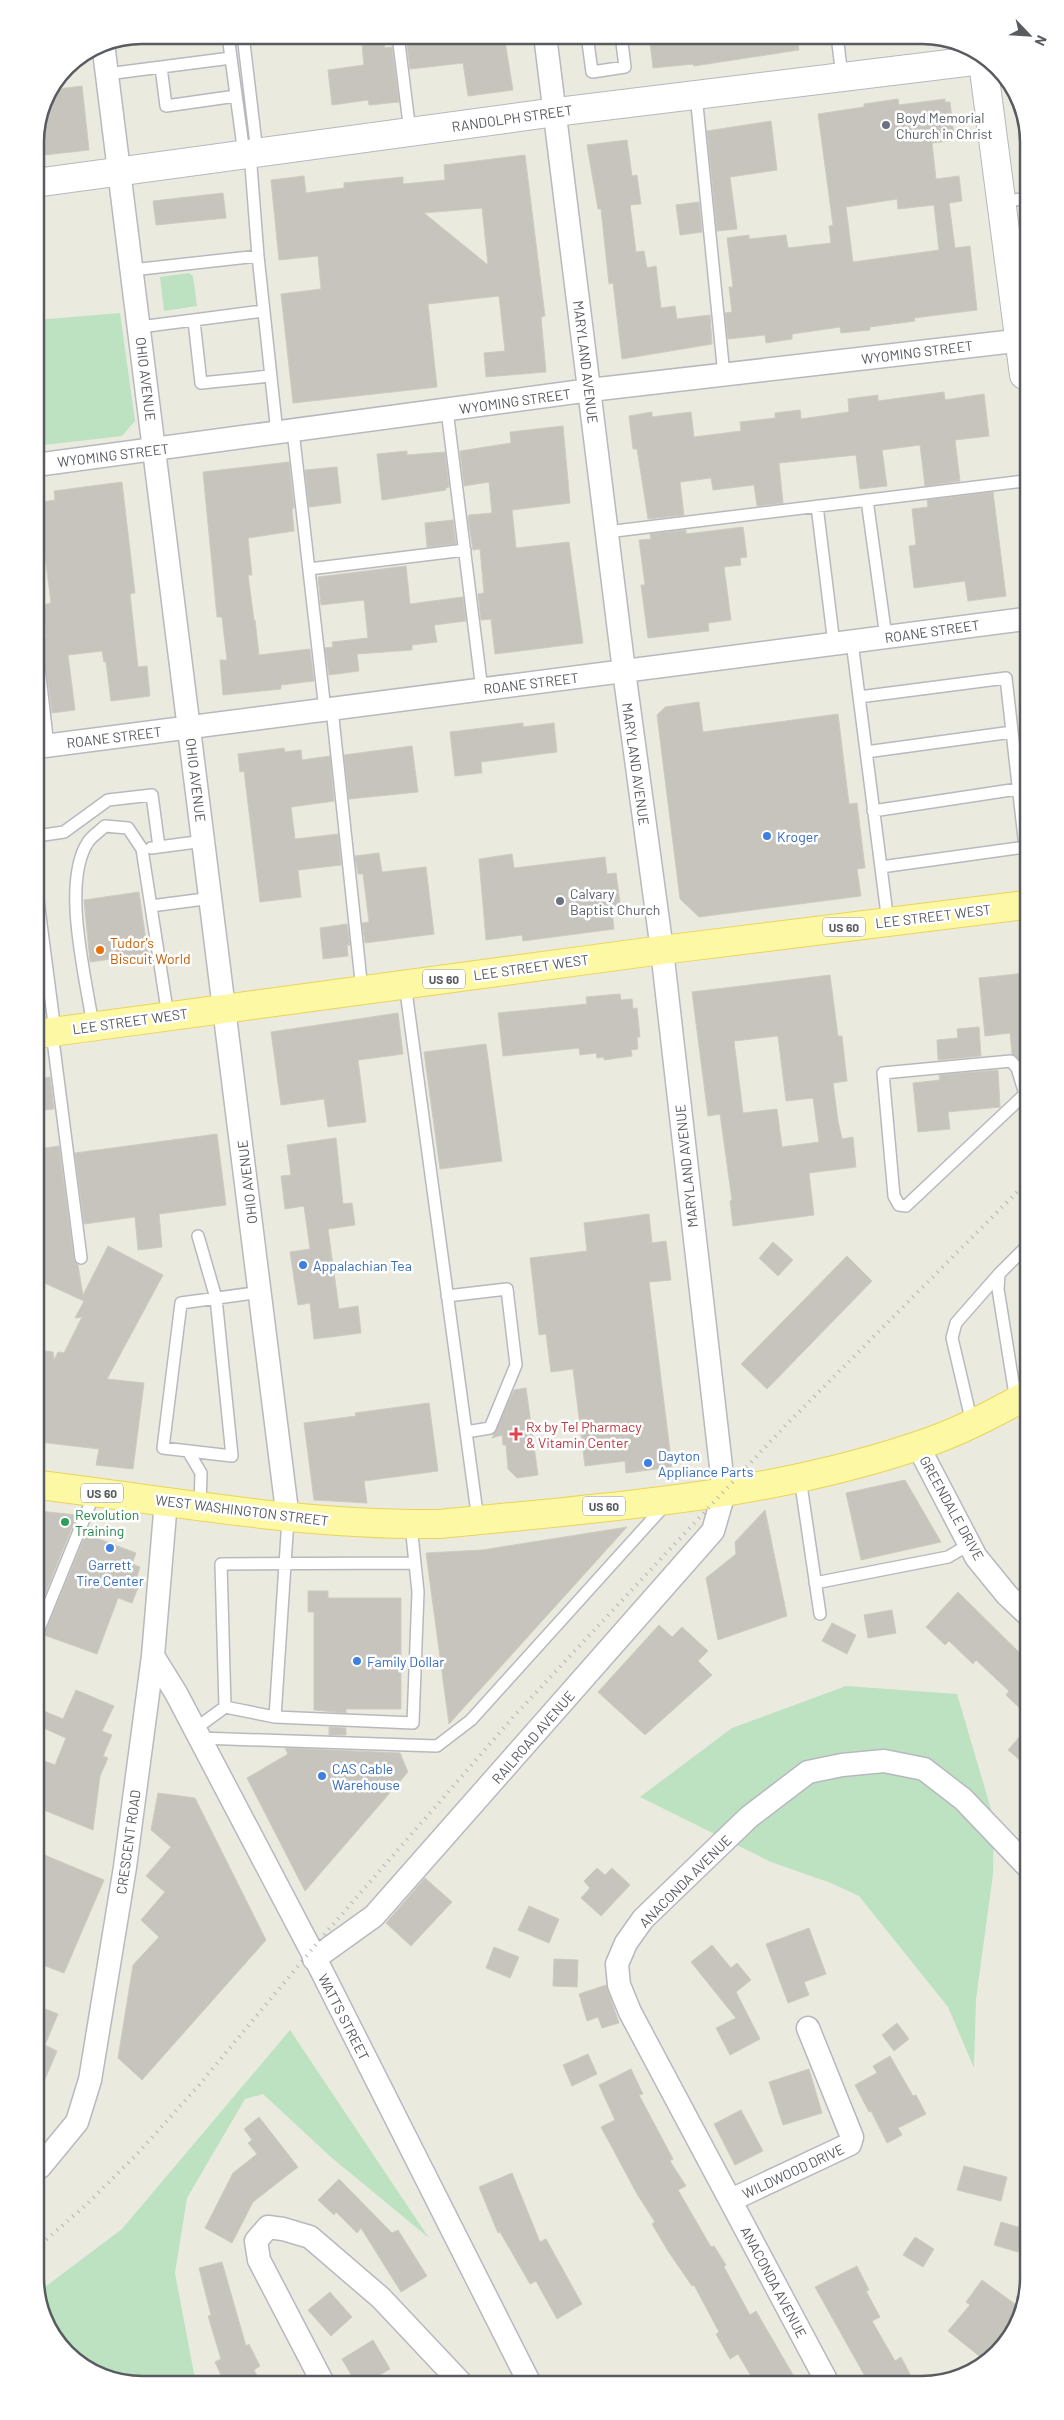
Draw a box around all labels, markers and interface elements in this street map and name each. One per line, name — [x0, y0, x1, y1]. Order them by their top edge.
north arrow — [1004, 10, 1054, 60]
text: N — [1032, 33, 1051, 49]
street label: RANDOLPH STREET — [451, 101, 573, 135]
place label: Boyd Memorial Church in Christ — [896, 109, 993, 142]
marker: Boyd Memorial Church in Christ — [880, 119, 892, 131]
street label: MARYLAND AVENUE — [570, 299, 602, 425]
street label: OHIO AVENUE — [132, 336, 160, 422]
street label: WYOMING STREET — [860, 337, 974, 367]
street label: WYOMING STREET — [458, 385, 572, 417]
street label: WYOMING STREET — [56, 440, 170, 470]
street label: ROANE STREET — [883, 616, 981, 646]
street label: ROANE STREET — [483, 669, 580, 697]
street label: MARYLAND AVENUE — [619, 701, 653, 827]
street label: ROANE STREET — [66, 723, 163, 751]
street label: OHIO AVENUE — [182, 737, 210, 823]
place label: Kroger — [777, 828, 818, 845]
marker: Kroger — [761, 830, 773, 842]
place label: Calvary Baptist Church — [570, 885, 660, 918]
marker: Calvary Baptist Church — [554, 895, 566, 907]
street label: LEE STREET WEST — [874, 900, 992, 932]
road number: US 60 — [823, 918, 865, 936]
place label: Tudor's Biscuit World — [110, 934, 191, 967]
marker: Tudor's Biscuit World — [94, 944, 106, 956]
street label: LEE STREET WEST — [472, 950, 590, 984]
road number: US 60 — [423, 970, 465, 989]
street label: LEE STREET WEST — [71, 1004, 189, 1038]
street label: MARYLAND AVENUE — [671, 1103, 701, 1229]
street label: OHIO AVENUE — [233, 1139, 261, 1225]
place label: Appalachian Tea — [313, 1257, 412, 1274]
marker: Appalachian Tea — [297, 1259, 309, 1271]
place label: Rx by Tel Pharmacy & Vitamin Center — [526, 1418, 642, 1451]
marker: Rx by Tel Pharmacy & Vitamin Center — [510, 1428, 522, 1440]
place label: Dayton Appliance Parts — [658, 1447, 754, 1480]
street label: GREENDALE DRIVE — [916, 1453, 988, 1563]
marker: Dayton Appliance Parts — [642, 1457, 654, 1469]
road number: US 60 — [81, 1484, 123, 1502]
street label: WEST WASHINGTON STREET — [154, 1491, 330, 1529]
road number: US 60 — [583, 1496, 625, 1515]
place label: Revolution Training — [75, 1506, 139, 1539]
marker: Revolution Training — [59, 1516, 71, 1528]
marker: Garrett Tire Center — [104, 1542, 116, 1554]
place label: Garrett Tire Center — [76, 1556, 144, 1589]
place label: Family Dollar — [367, 1653, 444, 1670]
marker: Family Dollar — [351, 1655, 363, 1667]
street label: RAILROAD AVENUE — [488, 1687, 578, 1787]
place label: CAS Cable Warehouse — [332, 1760, 400, 1793]
marker: CAS Cable Warehouse — [316, 1770, 328, 1782]
street label: CRESCENT ROAD — [112, 1789, 144, 1895]
street label: ANACONDA AVENUE — [635, 1831, 735, 1931]
street label: WATTS STREET — [315, 1971, 373, 2063]
street label: WILDWOOD DRIVE — [739, 2140, 847, 2202]
street label: ANACONDA AVENUE — [737, 2223, 811, 2341]

